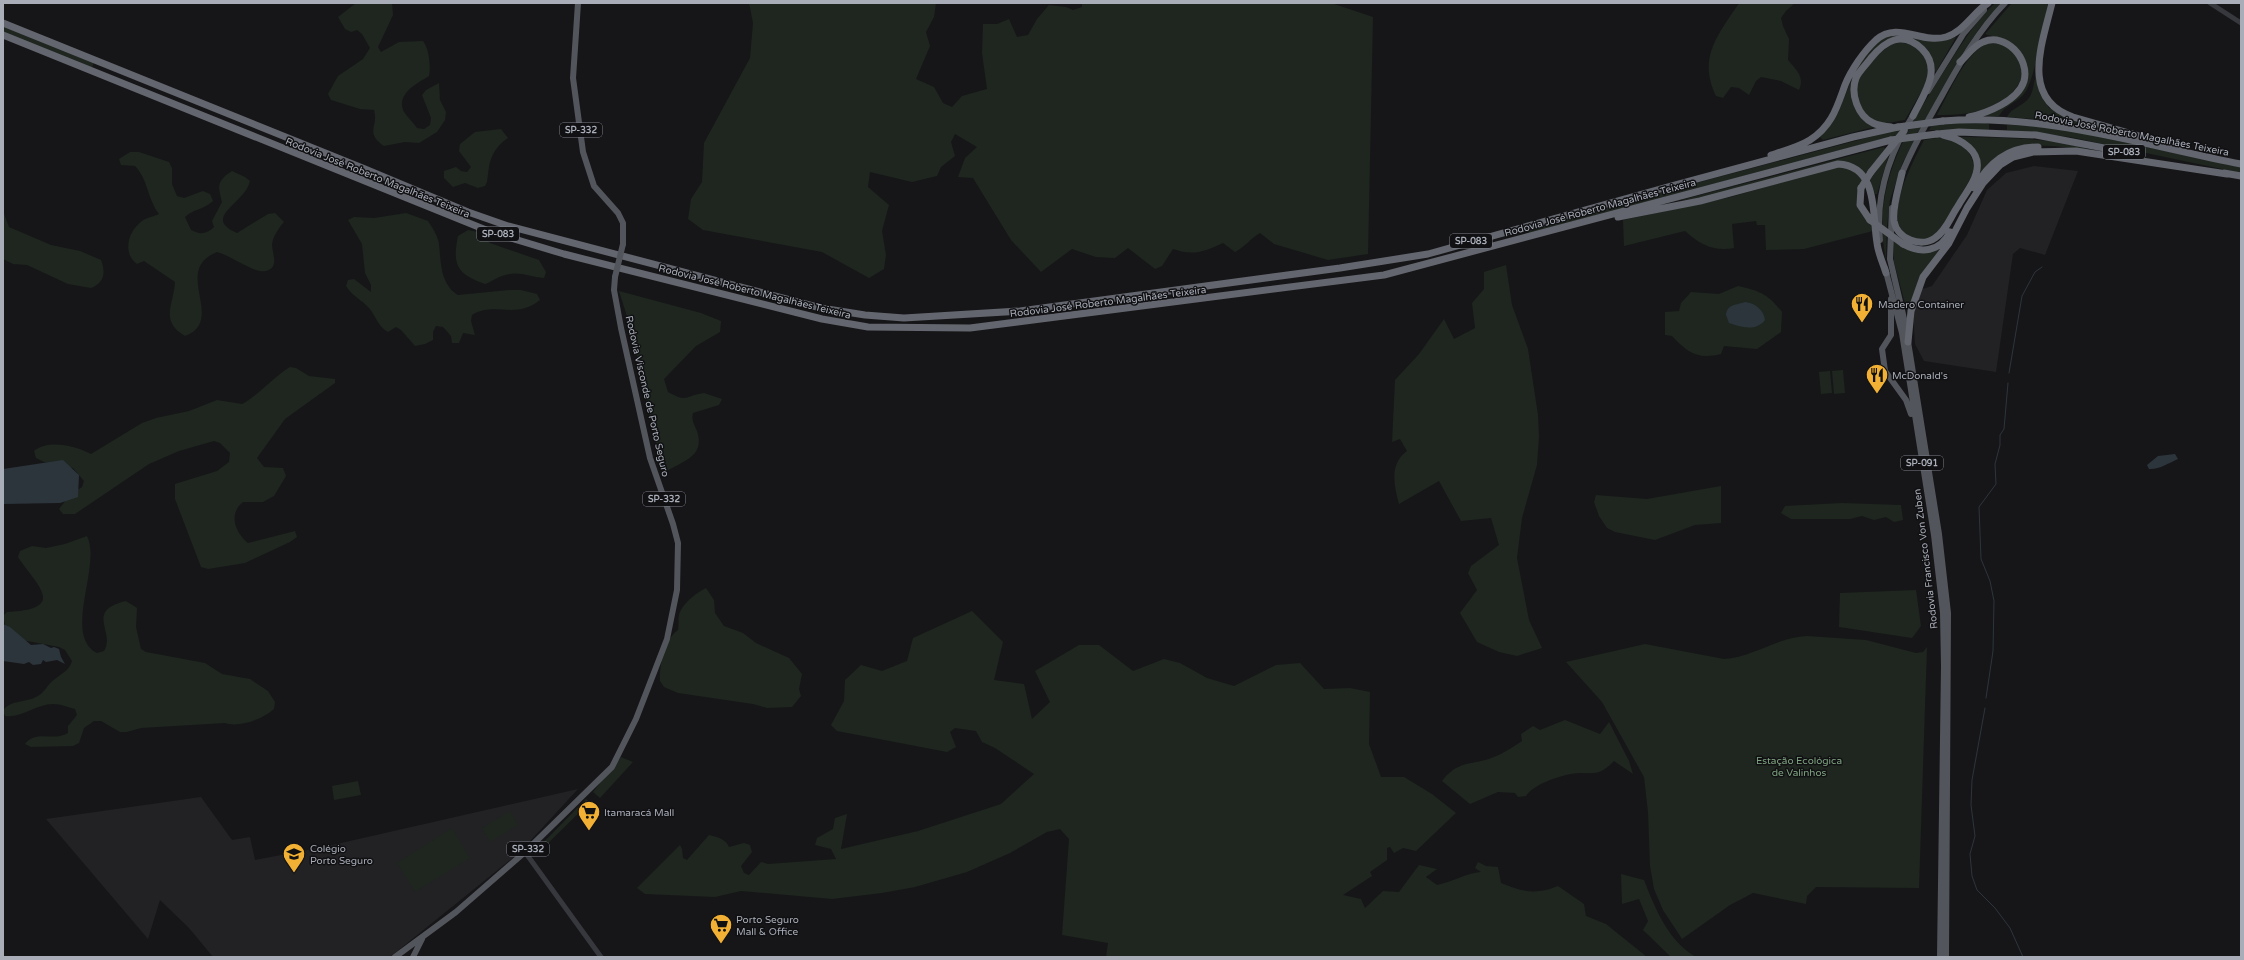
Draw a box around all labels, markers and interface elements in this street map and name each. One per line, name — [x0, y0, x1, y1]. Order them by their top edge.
street label: Rodovia José Roberto Magalhães Teixeira — [2034, 109, 2230, 159]
road number: SP-332 — [560, 123, 602, 137]
street label: Rodovia José Roberto Magalhães Teixeira — [284, 135, 472, 221]
road number: SP-083 — [2103, 145, 2145, 159]
street label: Rodovia José Roberto Magalhães Teixeira — [1503, 177, 1697, 239]
road number: SP-083 — [477, 227, 519, 241]
road number: SP-083 — [1450, 234, 1492, 248]
street label: Rodovia José Roberto Magalhães Teixeira — [657, 262, 852, 322]
street label: Rodovia José Roberto Magalhães Teixeira — [1009, 284, 1207, 320]
restaurant icon: Madero Container — [1849, 291, 1875, 324]
place label: Madero Container — [1878, 299, 1964, 311]
street label: Rodovia Visconde de Porto Seguro — [623, 314, 671, 478]
restaurant icon: McDonald's — [1864, 362, 1890, 395]
place label: McDonald's — [1892, 370, 1948, 382]
road number: SP-091 — [1901, 456, 1943, 470]
street label: Rodovia Francisco Von Zuben — [1911, 488, 1941, 630]
road number: SP-332 — [643, 492, 685, 506]
park label: Estação Ecológica de Valinhos — [1756, 755, 1842, 779]
supermarket icon: Itamaracá Mall — [576, 799, 602, 832]
place label: Itamaracá Mall — [604, 807, 674, 819]
school or university icon: Colégio Porto Seguro — [281, 841, 307, 874]
road number: SP-332 — [507, 842, 549, 856]
place label: Colégio Porto Seguro — [310, 843, 373, 867]
supermarket icon: Porto Seguro Mall & Office — [708, 912, 734, 945]
place label: Porto Seguro Mall & Office — [736, 914, 799, 938]

